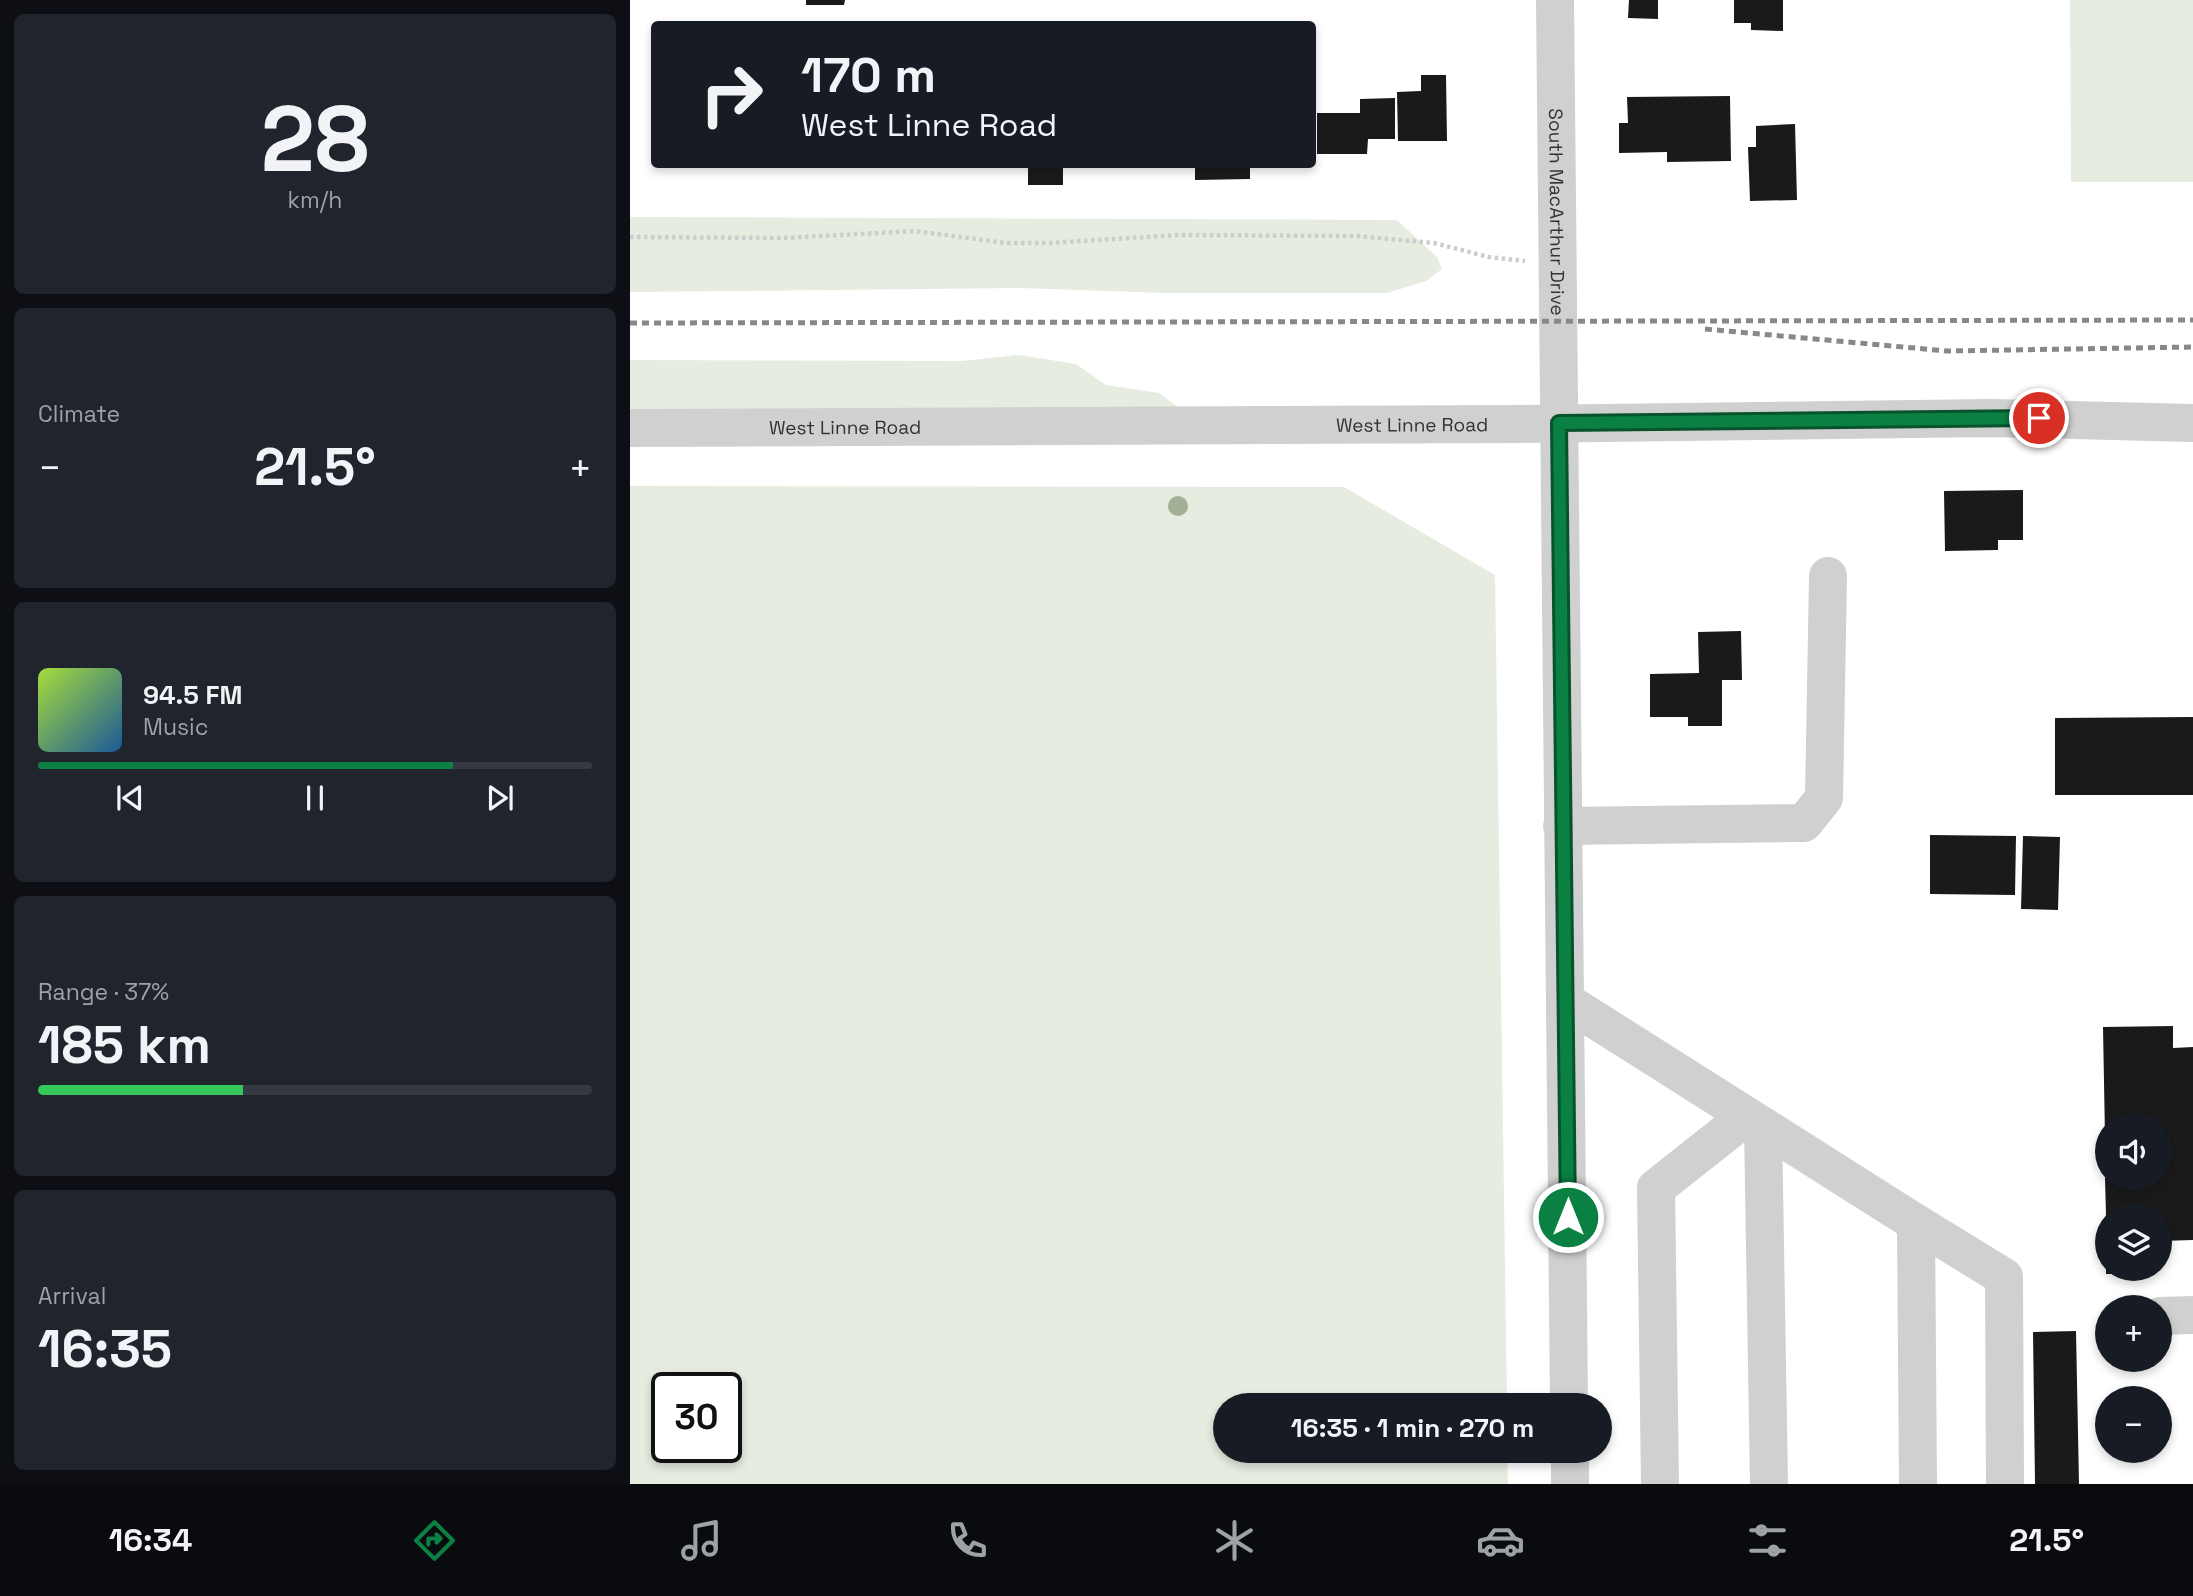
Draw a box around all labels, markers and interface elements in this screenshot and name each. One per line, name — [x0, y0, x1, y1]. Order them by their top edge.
text: 170 m — [801, 44, 936, 106]
icon: right — [686, 49, 777, 140]
text: 28 — [261, 81, 369, 198]
text: West Linne Road — [801, 105, 1057, 145]
street label: South MacArthur Drive — [1544, 108, 1571, 316]
text: km/h — [288, 185, 342, 215]
pin — [2009, 388, 2069, 448]
text: Climate — [38, 399, 120, 429]
icon: arrive — [2020, 399, 2058, 437]
street label: West Linne Road — [1336, 412, 1488, 437]
street label: West Linne Road — [769, 414, 921, 440]
text: 21.5° — [254, 434, 376, 500]
text: − — [38, 444, 62, 492]
text: + — [568, 444, 592, 492]
text: 94.5 FM — [143, 678, 242, 712]
text: Music — [143, 712, 208, 742]
icon: previous — [111, 779, 149, 817]
icon: pause — [296, 779, 334, 817]
icon: next — [481, 779, 519, 817]
text: Range · 37% — [38, 977, 169, 1007]
text: 185 km — [38, 1012, 211, 1078]
map controls — [2095, 1113, 2172, 1463]
button: sound — [2095, 1113, 2172, 1190]
position arrow — [1531, 1180, 1605, 1254]
button: layers — [2095, 1204, 2172, 1281]
text: Arrival — [38, 1281, 106, 1311]
button: + — [2095, 1295, 2172, 1372]
text: 16:35 — [38, 1316, 172, 1382]
speed limit sign: 30 — [651, 1372, 742, 1463]
button: − — [2095, 1386, 2172, 1463]
text: 16:35 · 1 min · 270 m — [1291, 1411, 1534, 1445]
icon: directions — [410, 1516, 459, 1565]
icon: music — [677, 1516, 726, 1565]
icon: phone — [943, 1516, 992, 1565]
icon: climate — [1210, 1516, 1259, 1565]
icon: car — [1476, 1516, 1525, 1565]
icon: filters — [1743, 1516, 1792, 1565]
text: 16:34 — [109, 1520, 192, 1560]
text: 21.5° — [2009, 1520, 2084, 1560]

